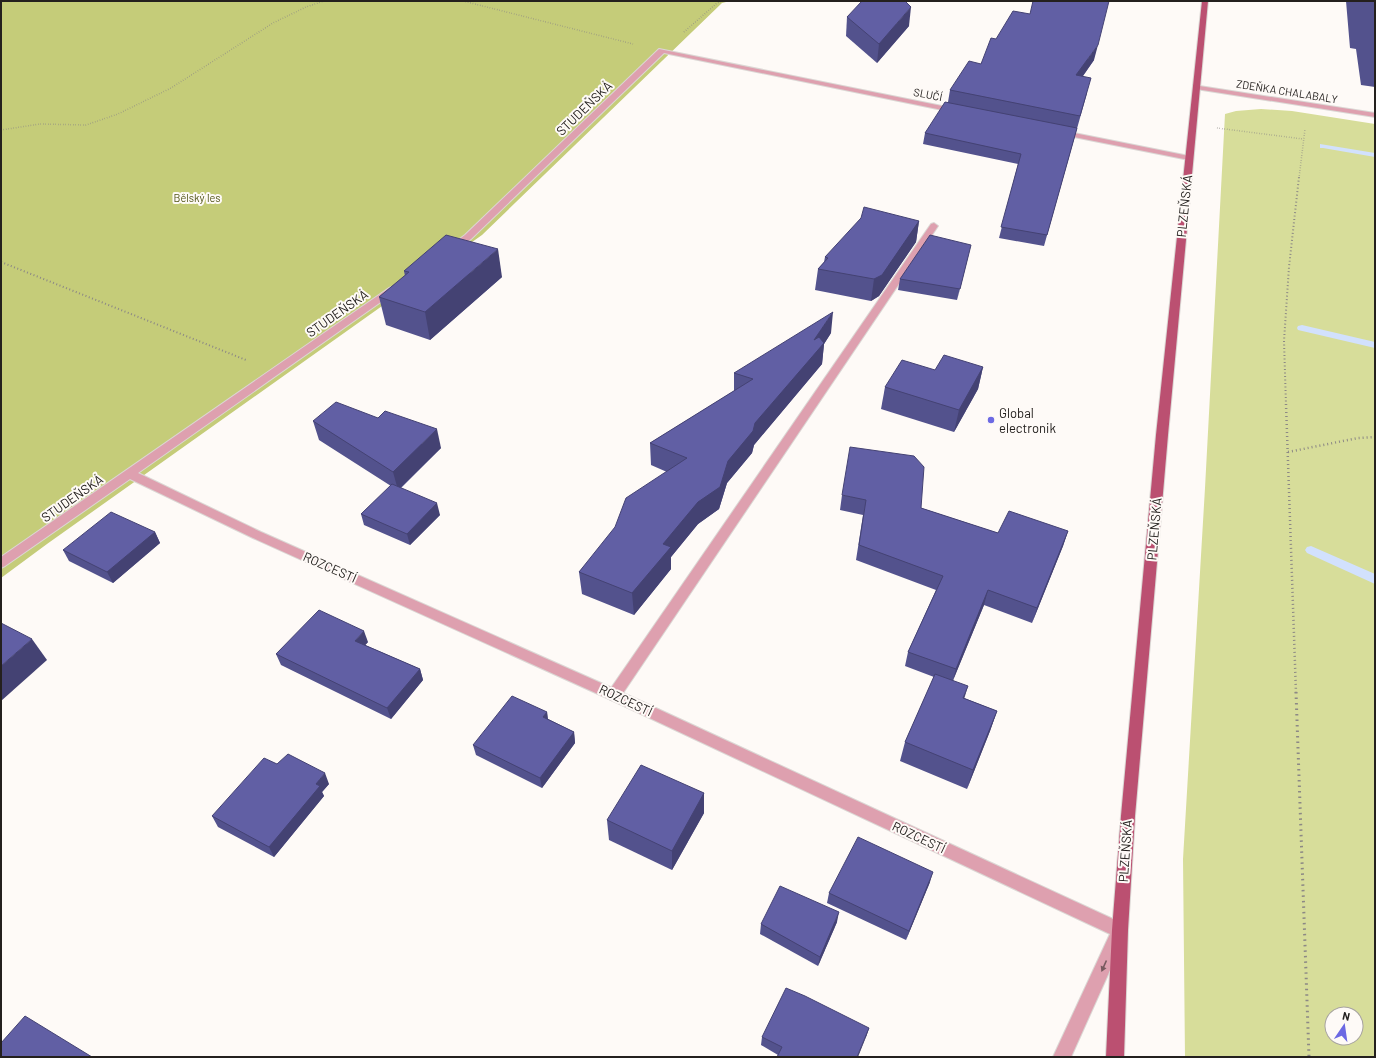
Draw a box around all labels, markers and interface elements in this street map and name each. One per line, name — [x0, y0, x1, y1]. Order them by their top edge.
street label: STUDEŇSKÁ — [553, 77, 615, 139]
street label: ZDEŇKA CHALABALY — [1235, 77, 1339, 105]
street label: SLUČÍ — [912, 85, 944, 103]
street label: PLZEŇSKÁ — [1173, 174, 1195, 238]
park label: Bělský les — [174, 191, 220, 204]
street label: STUDEŇSKÁ — [303, 286, 371, 340]
place label: Global electronik — [999, 405, 1056, 436]
marker: Global electronik — [986, 415, 996, 425]
street label: STUDEŇSKÁ — [38, 471, 106, 525]
street label: PLZEŇSKÁ — [1143, 497, 1165, 561]
street label: ROZCESTÍ — [301, 548, 359, 586]
street label: ROZCESTÍ — [597, 681, 655, 719]
street label: ROZCESTÍ — [890, 818, 948, 856]
street label: PLZEŇSKÁ — [1115, 819, 1135, 883]
one-way arrow — [1100, 960, 1106, 972]
north arrow — [1324, 1006, 1364, 1046]
text: N — [1341, 1009, 1351, 1023]

